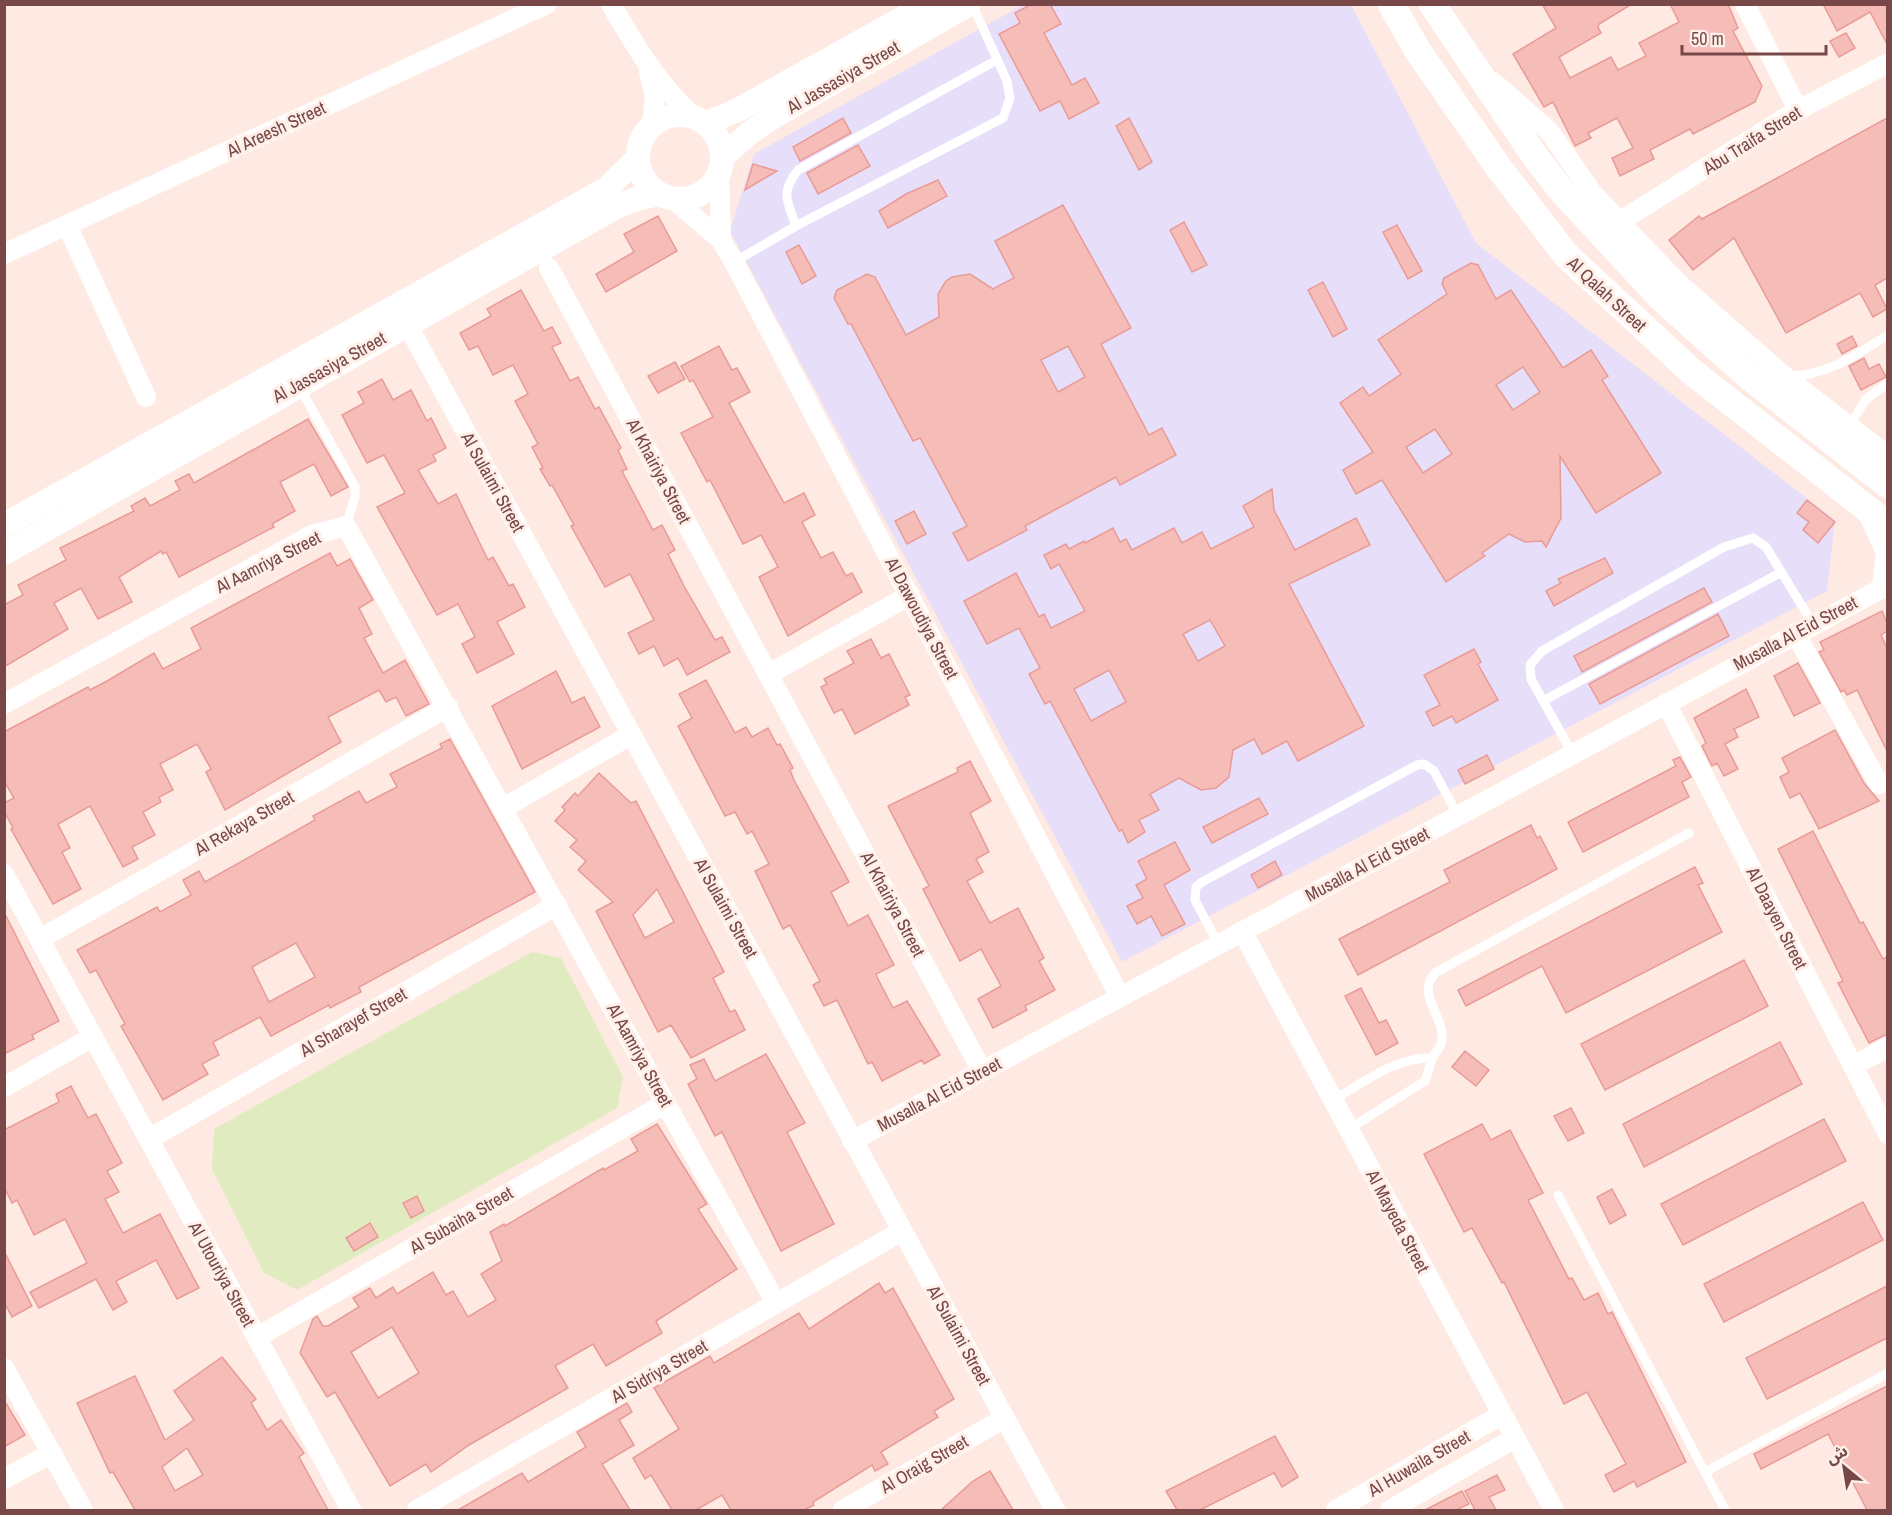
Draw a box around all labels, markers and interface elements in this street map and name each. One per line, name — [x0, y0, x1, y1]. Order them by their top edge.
scale bar — [1682, 18, 1826, 56]
text: 50 m — [1691, 26, 1724, 51]
street label: Al Jassasiya Street — [781, 35, 904, 120]
street label: Al Areesh Street — [221, 95, 330, 163]
street label: Abu Traifa Street — [1697, 100, 1806, 181]
street label: Al Qalah Street — [1561, 250, 1652, 337]
street label: Al Jassasiya Street — [267, 325, 390, 409]
street label: Al Khairiya Street — [620, 413, 697, 528]
street label: Al Sulaimi Street — [455, 427, 531, 536]
street label: Al Aamriya Street — [210, 525, 325, 600]
street label: Al Dawoudiya Street — [879, 552, 965, 683]
street label: Musalla Al Eid Street — [1729, 590, 1861, 676]
street label: Al Rekaya Street — [189, 784, 298, 862]
street label: Musalla Al Eid Street — [1301, 821, 1433, 907]
street label: Al Khairiya Street — [854, 846, 931, 961]
street label: Al Sulaimi Street — [688, 853, 764, 962]
street label: Al Daayen Street — [1740, 862, 1813, 973]
street label: Al Sharayef Street — [294, 981, 411, 1063]
street label: Al Aamriya Street — [601, 998, 679, 1111]
street label: Musalla Al Eid Street — [873, 1051, 1005, 1137]
street label: Al Mayeda Street — [1360, 1164, 1436, 1277]
street label: Al Subaiha Street — [404, 1180, 517, 1260]
street label: Al Utouriya Street — [182, 1216, 261, 1331]
street label: Al Sulaimi Street — [921, 1280, 997, 1389]
street label: Al Sidriya Street — [605, 1333, 712, 1409]
street label: Al Huwaila Street — [1363, 1424, 1475, 1503]
street label: Al Oraig Street — [875, 1429, 973, 1500]
north arrow — [1814, 1437, 1874, 1497]
text: ش — [1822, 1439, 1852, 1469]

